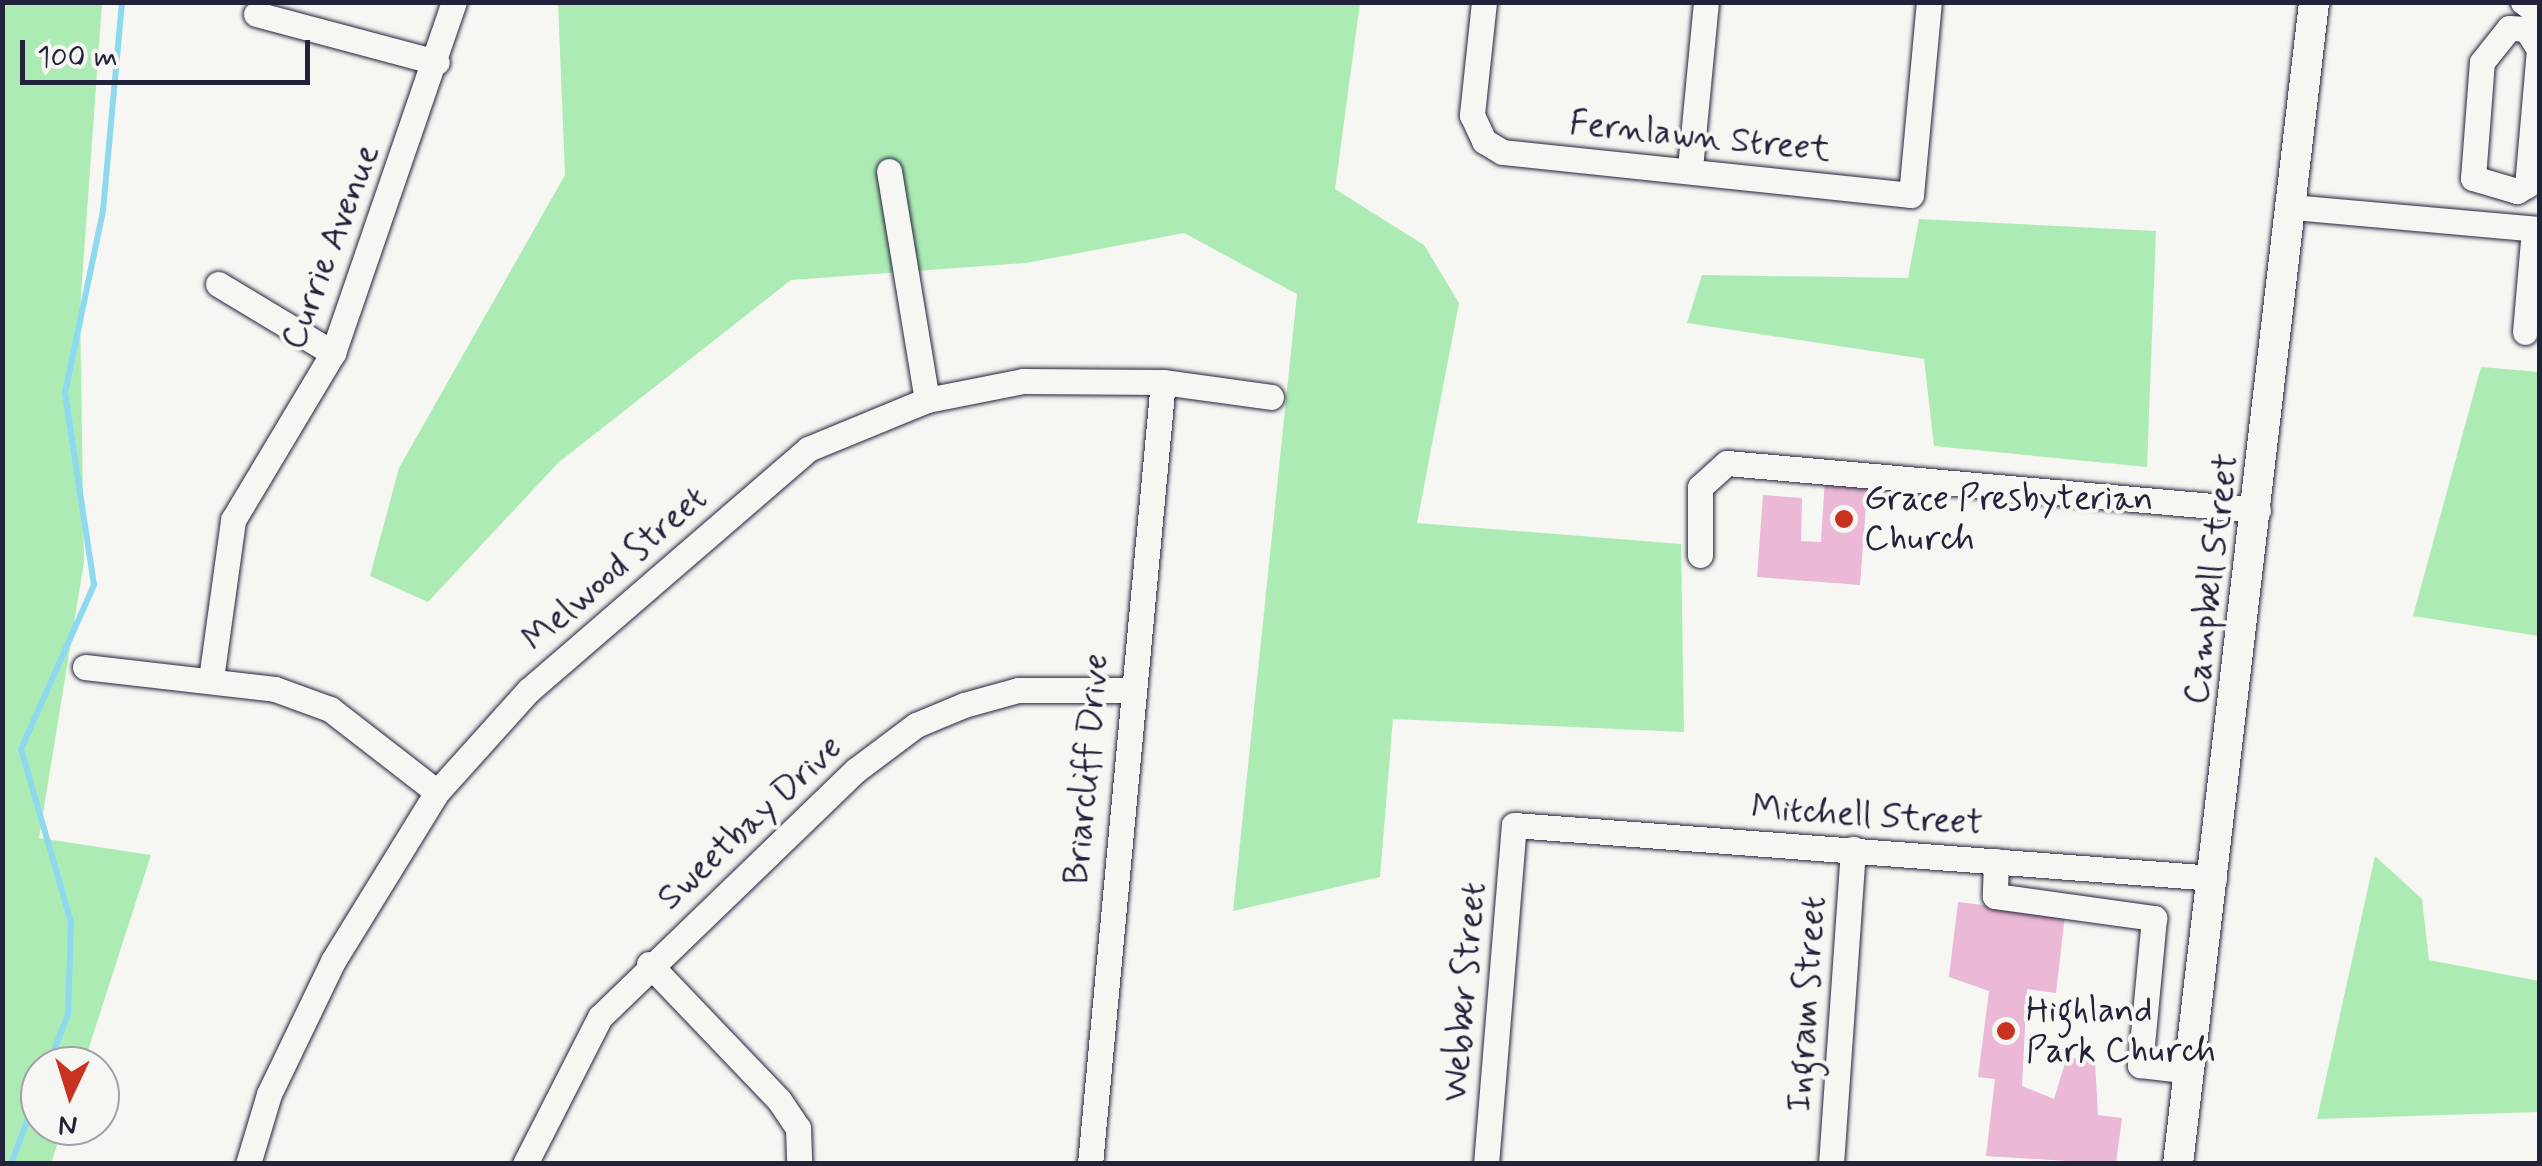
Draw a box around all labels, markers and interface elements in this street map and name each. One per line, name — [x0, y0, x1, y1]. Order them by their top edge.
scale bar — [25, 20, 315, 82]
text: 100 m — [37, 38, 118, 77]
street label: Fernlawn Street — [1567, 102, 1833, 172]
street label: Currie Avenue — [273, 139, 389, 355]
street label: Campbell Street — [2176, 452, 2248, 706]
street label: Melwood Street — [512, 476, 718, 662]
place label: Grace Presbyterian Church — [1864, 478, 2154, 560]
marker: Grace Presbyterian Church — [1833, 508, 1855, 530]
street label: Briarcliff Drive — [1056, 653, 1118, 885]
street label: Sweetbay Drive — [650, 728, 850, 918]
street label: Mitchell Street — [1751, 787, 1983, 845]
street label: Webber Street — [1434, 877, 1496, 1107]
street label: Ingram Street — [1778, 892, 1836, 1116]
place label: Highland Park Church — [2026, 990, 2216, 1072]
marker: Highland Park Church — [1995, 1020, 2017, 1042]
north arrow — [20, 1046, 120, 1146]
text: N — [57, 1105, 79, 1144]

